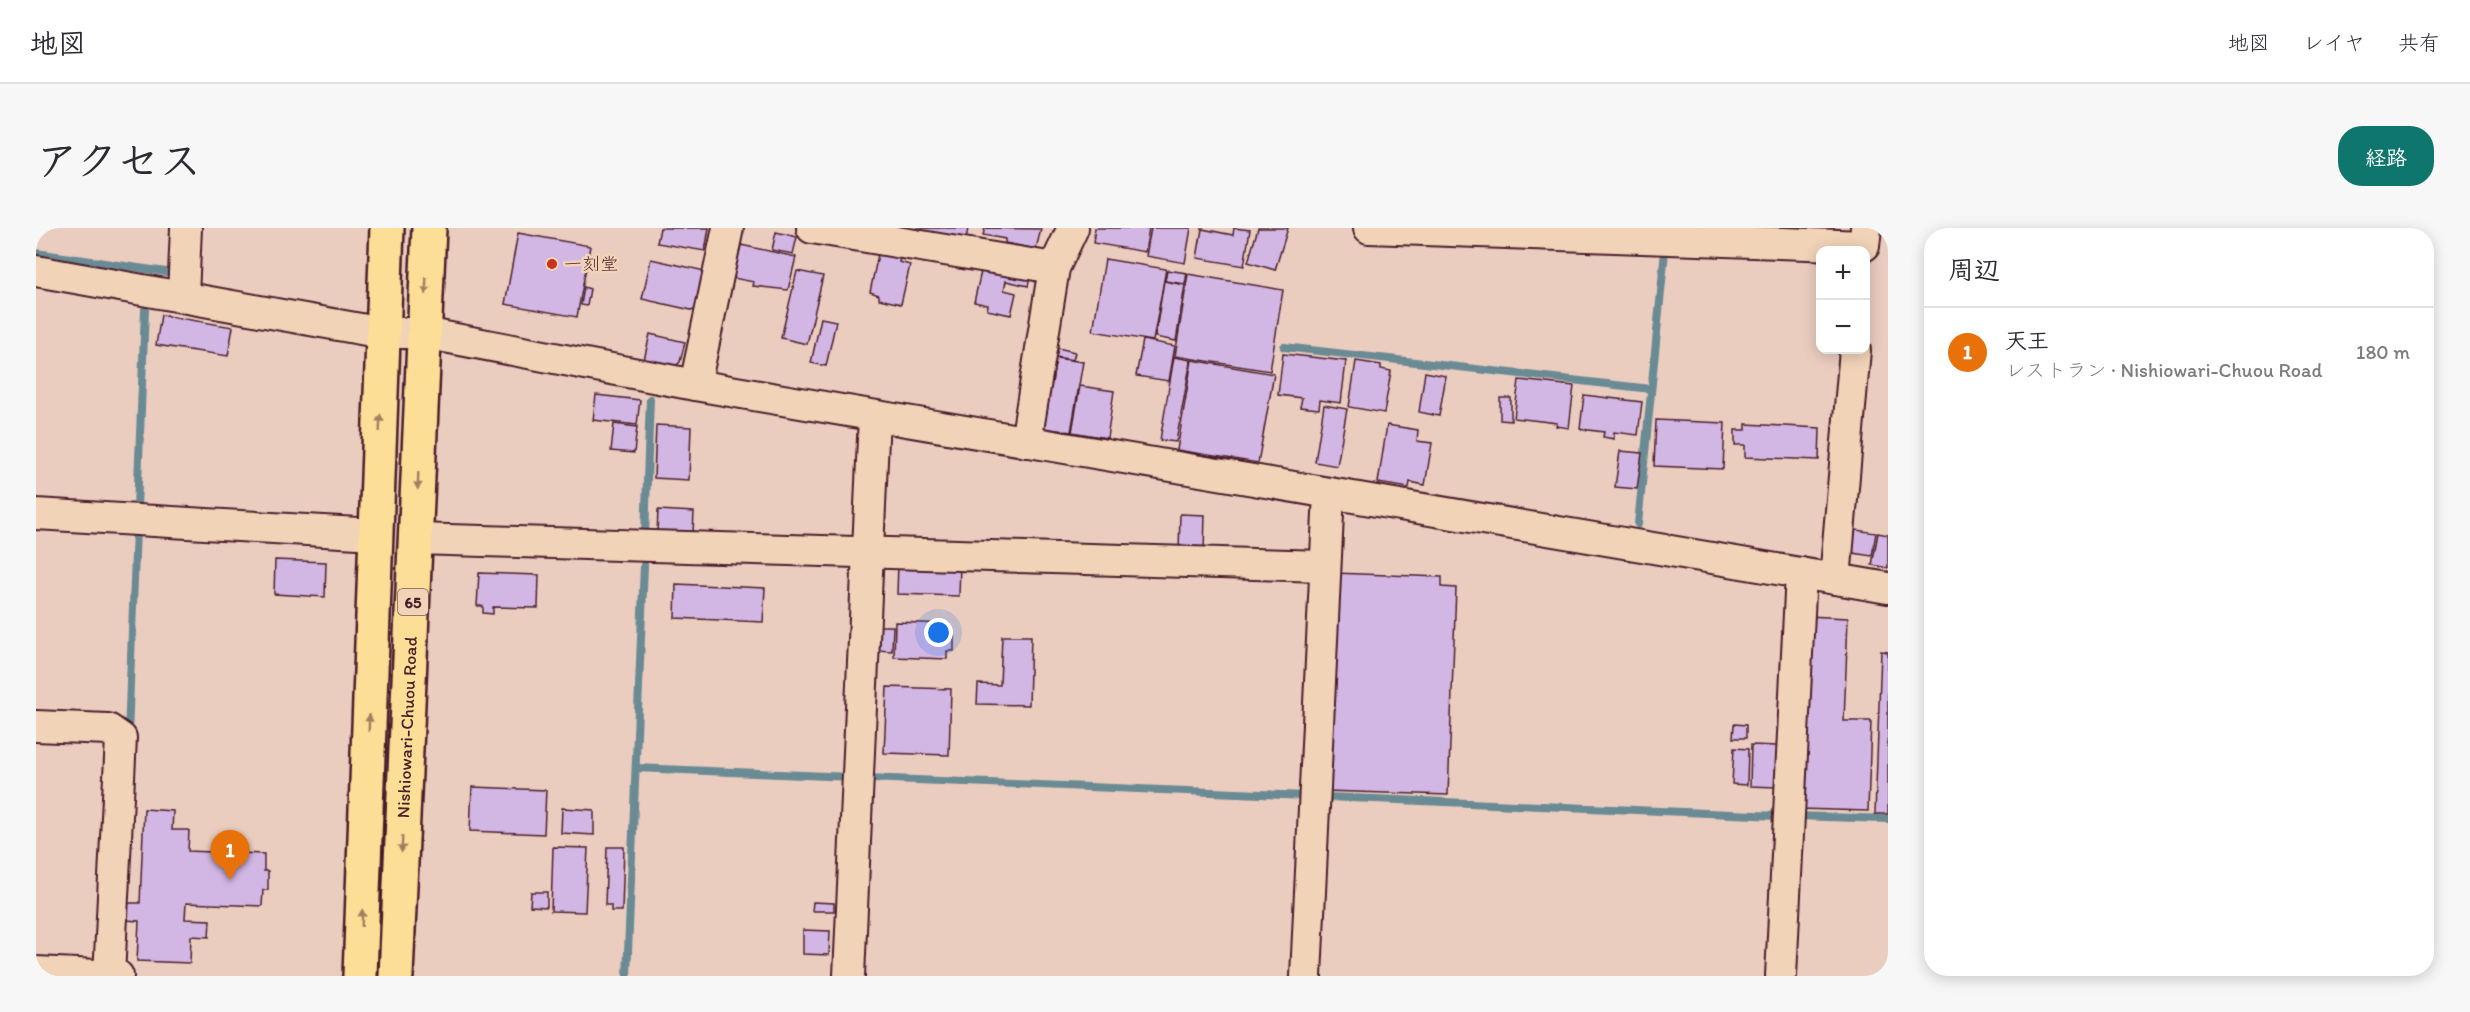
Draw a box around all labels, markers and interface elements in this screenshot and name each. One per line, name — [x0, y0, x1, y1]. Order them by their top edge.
text: 地図 — [30, 26, 86, 60]
text: 地図 — [2228, 30, 2270, 55]
text: レイヤ — [2303, 30, 2365, 55]
text: 共有 — [2398, 30, 2440, 55]
button: 経路 — [2338, 126, 2434, 186]
text: アクセス — [36, 135, 201, 186]
map controls — [1816, 246, 1870, 354]
button: + — [1816, 246, 1870, 300]
place label: 一刻堂 — [564, 253, 618, 275]
text: 周辺 — [1948, 254, 2000, 286]
marker: 一刻堂 — [545, 257, 559, 271]
one-way arrow — [422, 277, 431, 296]
button: − — [1816, 300, 1870, 354]
text: 天王 — [2005, 327, 2049, 354]
text: 1 — [1963, 340, 1972, 364]
text: 180 m — [2356, 340, 2410, 364]
text: レストラン · Nishiowari-Chuou Road — [2005, 358, 2322, 382]
one-way arrow — [375, 413, 384, 432]
one-way arrow — [413, 472, 423, 491]
road number: 65 — [398, 589, 428, 615]
your location — [924, 618, 953, 647]
street label: Nishiowari-Chuou Road — [392, 636, 422, 819]
one-way arrow — [364, 713, 373, 732]
pin: 1 — [210, 830, 250, 880]
one-way arrow — [397, 834, 406, 853]
one-way arrow — [357, 908, 367, 927]

